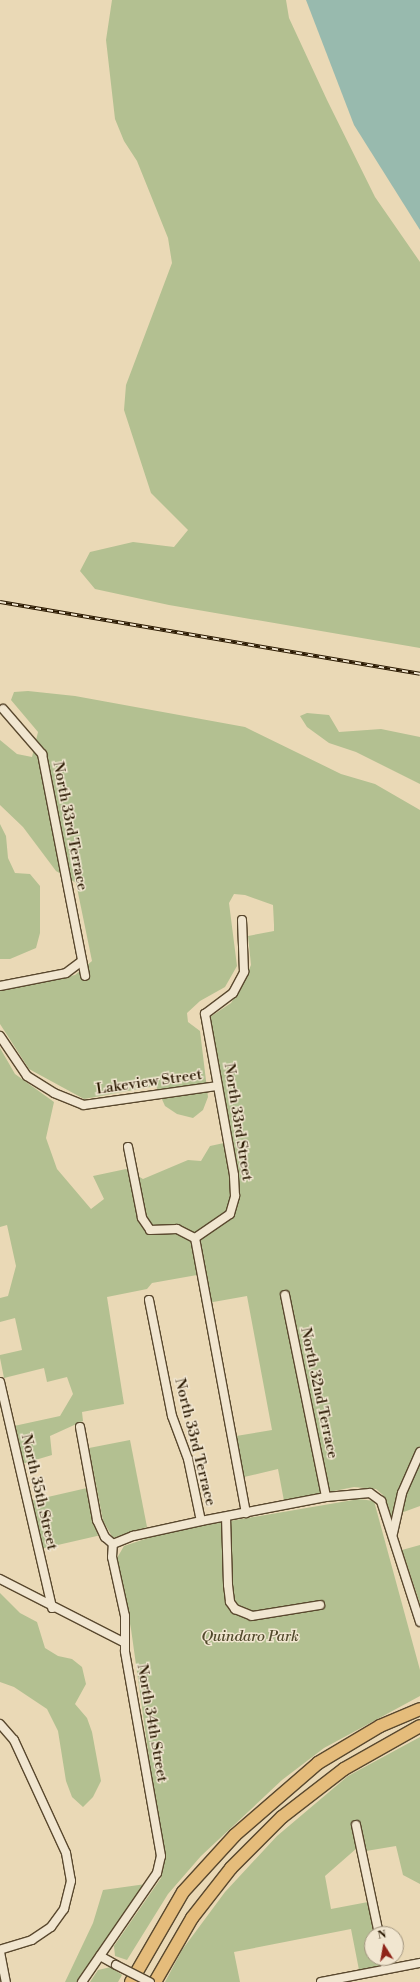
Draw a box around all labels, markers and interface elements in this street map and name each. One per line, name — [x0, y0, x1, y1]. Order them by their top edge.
street label: North 33rd Terrace — [49, 760, 91, 892]
street label: North 33rd Street — [220, 1062, 256, 1182]
street label: Lakeview Street — [95, 1066, 203, 1098]
street label: North 32nd Terrace — [296, 1326, 342, 1460]
street label: North 33rd Terrace — [170, 1376, 220, 1508]
street label: North 35th Street — [17, 1432, 61, 1552]
park label: Quindaro Park — [201, 1628, 299, 1646]
street label: North 34th Street — [133, 1663, 171, 1783]
north arrow — [364, 1926, 404, 1966]
text: N — [376, 1928, 388, 1943]

